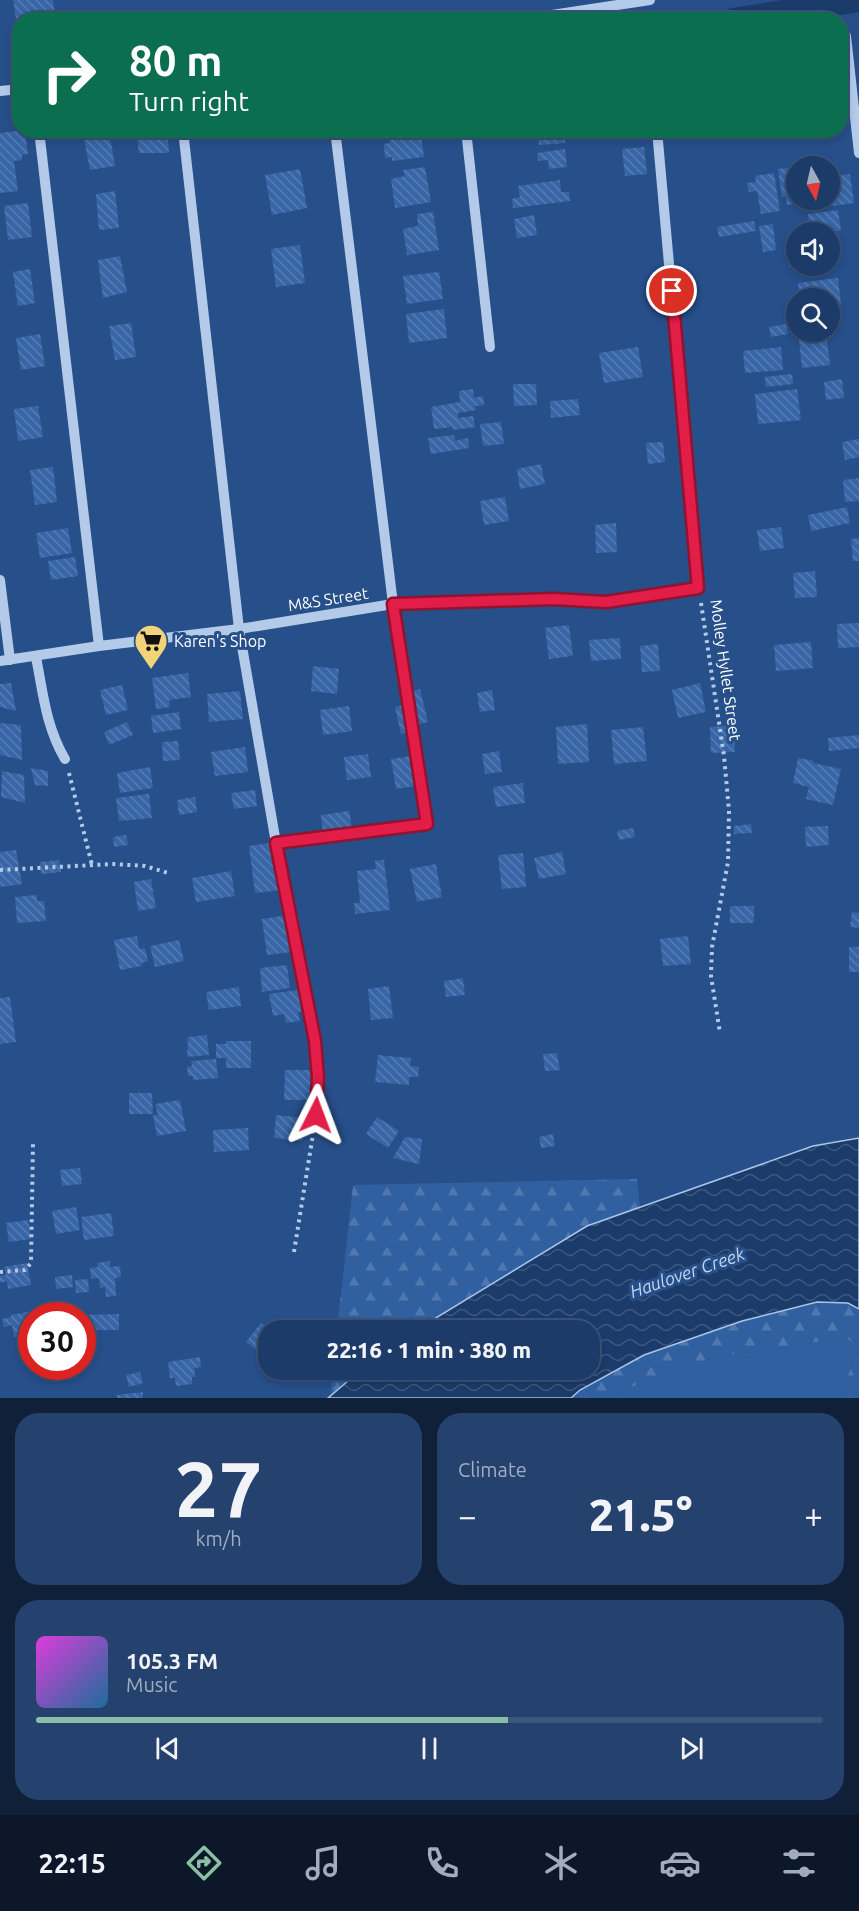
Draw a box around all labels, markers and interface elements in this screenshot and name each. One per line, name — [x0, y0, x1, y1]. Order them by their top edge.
icon: right — [30, 36, 108, 114]
text: 80 m — [129, 37, 223, 84]
text: Turn right — [129, 86, 249, 116]
north arrow — [786, 156, 840, 210]
map controls — [786, 156, 840, 342]
button: sound — [786, 222, 840, 276]
pin — [646, 265, 697, 316]
icon: arrive — [655, 274, 688, 307]
button: search — [786, 288, 840, 342]
street label: M&S Street — [287, 584, 370, 614]
street label: Molley Hyllet Street — [707, 598, 745, 743]
supermarket icon: Karen's Shop — [133, 623, 169, 670]
place label: Karen's Shop — [174, 632, 266, 650]
position arrow — [284, 1083, 348, 1147]
water label: Haulover Creek — [627, 1243, 748, 1301]
speed limit sign: 30 — [18, 1302, 96, 1380]
text: 22:16 · 1 min · 380 m — [327, 1337, 531, 1362]
text: 27 — [175, 1444, 262, 1532]
text: Climate — [458, 1458, 527, 1481]
text: 21.5° — [589, 1489, 692, 1540]
text: − — [458, 1497, 477, 1534]
text: + — [804, 1497, 823, 1534]
text: km/h — [195, 1527, 242, 1550]
text: 105.3 FM — [126, 1648, 218, 1673]
text: Music — [126, 1673, 178, 1696]
icon: previous — [151, 1732, 184, 1765]
icon: pause — [413, 1732, 446, 1765]
icon: next — [675, 1732, 708, 1765]
icon: directions — [183, 1842, 225, 1884]
icon: music — [302, 1842, 344, 1884]
icon: phone — [421, 1842, 463, 1884]
icon: climate — [540, 1842, 582, 1884]
icon: car — [659, 1842, 701, 1884]
icon: filters — [778, 1842, 820, 1884]
text: 22:15 — [39, 1848, 106, 1878]

